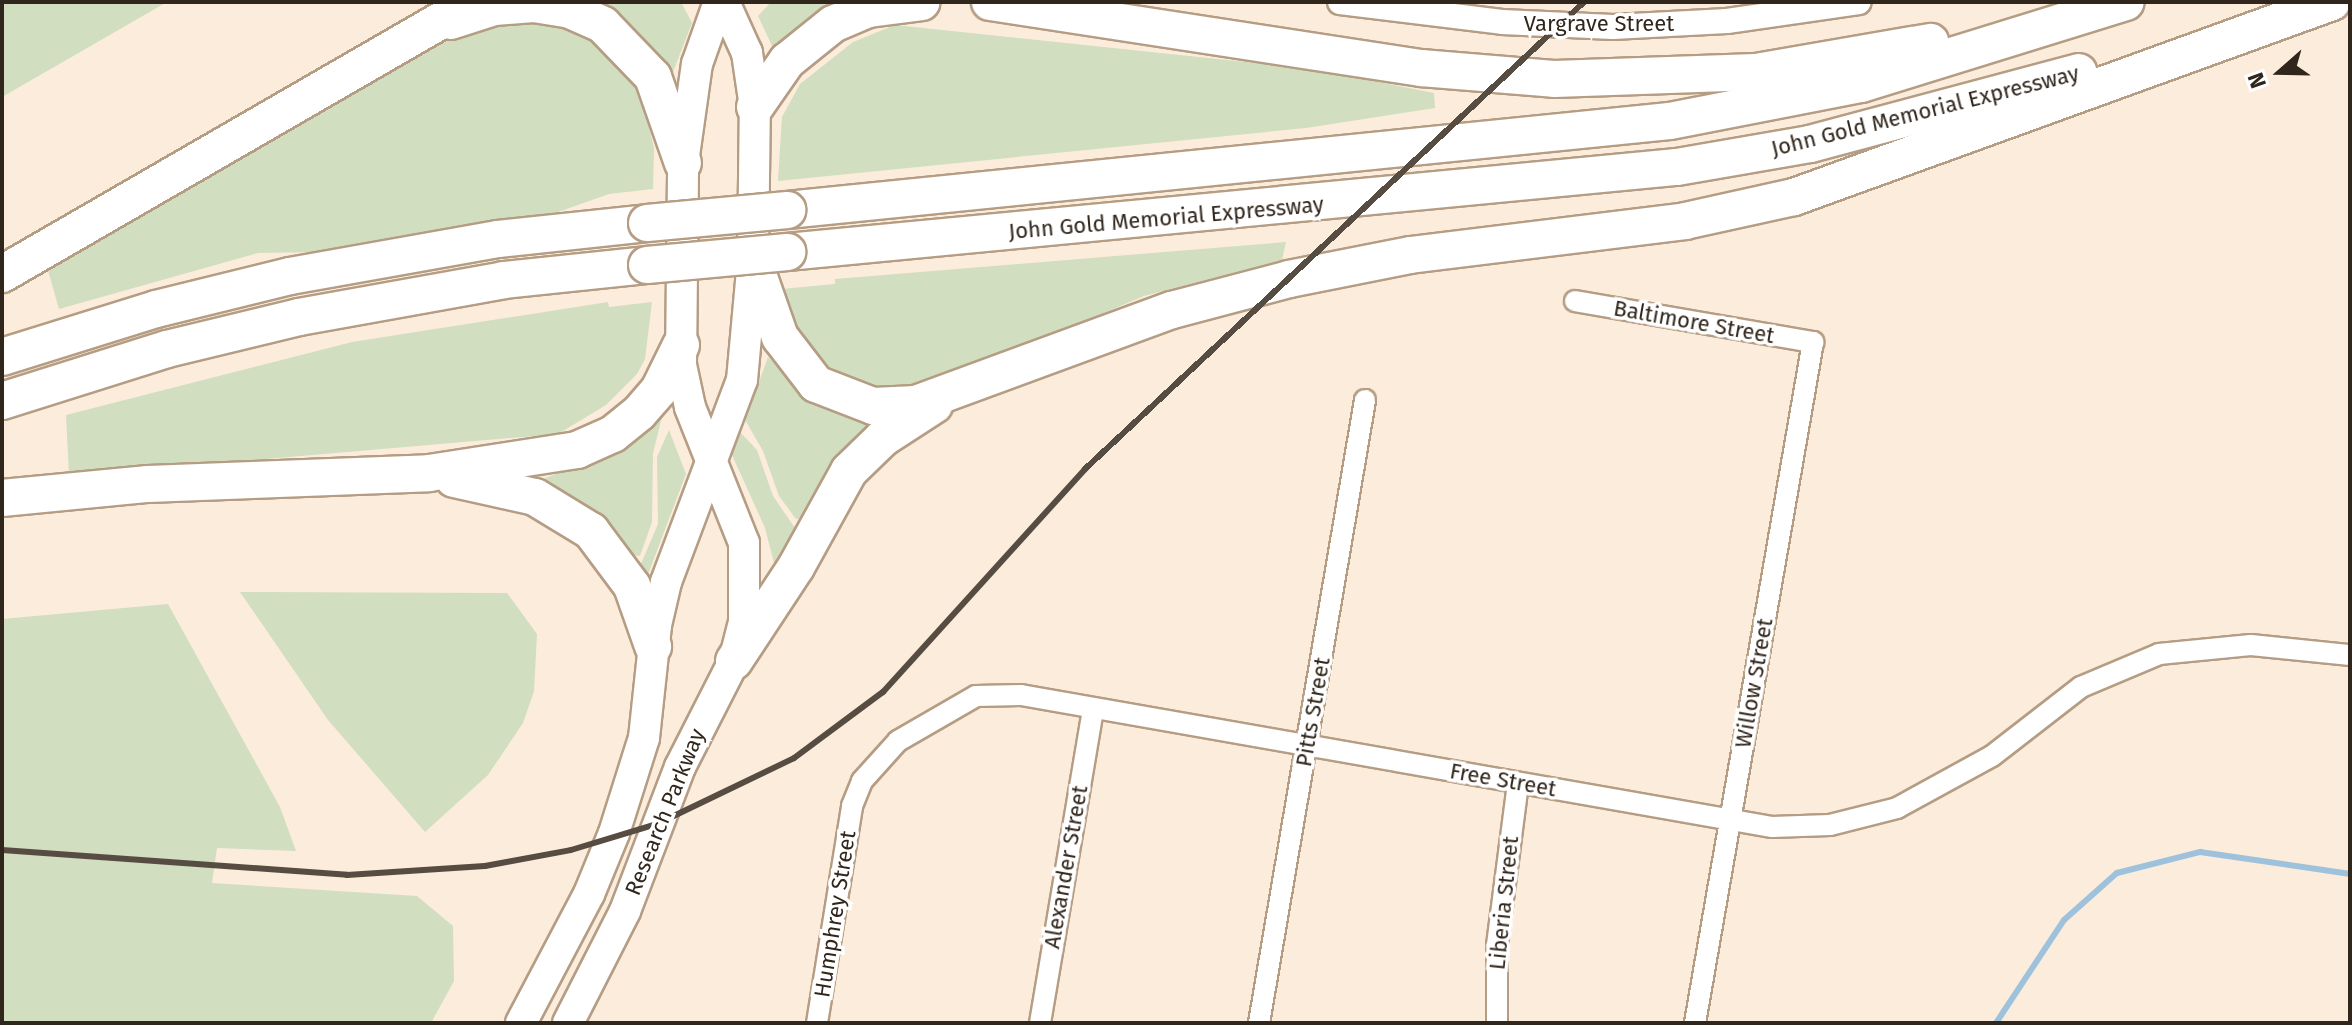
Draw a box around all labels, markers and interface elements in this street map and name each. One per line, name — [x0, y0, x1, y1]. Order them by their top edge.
street label: Vargrave Street — [1524, 11, 1674, 37]
north arrow — [2240, 32, 2320, 112]
street label: John Gold Memorial Expressway — [1768, 60, 2082, 162]
text: N — [2242, 69, 2272, 92]
street label: John Gold Memorial Expressway — [1007, 191, 1325, 245]
street label: Baltimore Street — [1612, 295, 1776, 349]
street label: Willow Street — [1730, 616, 1778, 750]
street label: Pitts Street — [1290, 655, 1336, 769]
street label: Research Parkway — [620, 725, 710, 899]
street label: Free Street — [1448, 758, 1558, 802]
street label: Alexander Street — [1039, 783, 1093, 951]
street label: Humphrey Street — [809, 829, 861, 999]
street label: Liberia Street — [1484, 835, 1524, 971]

